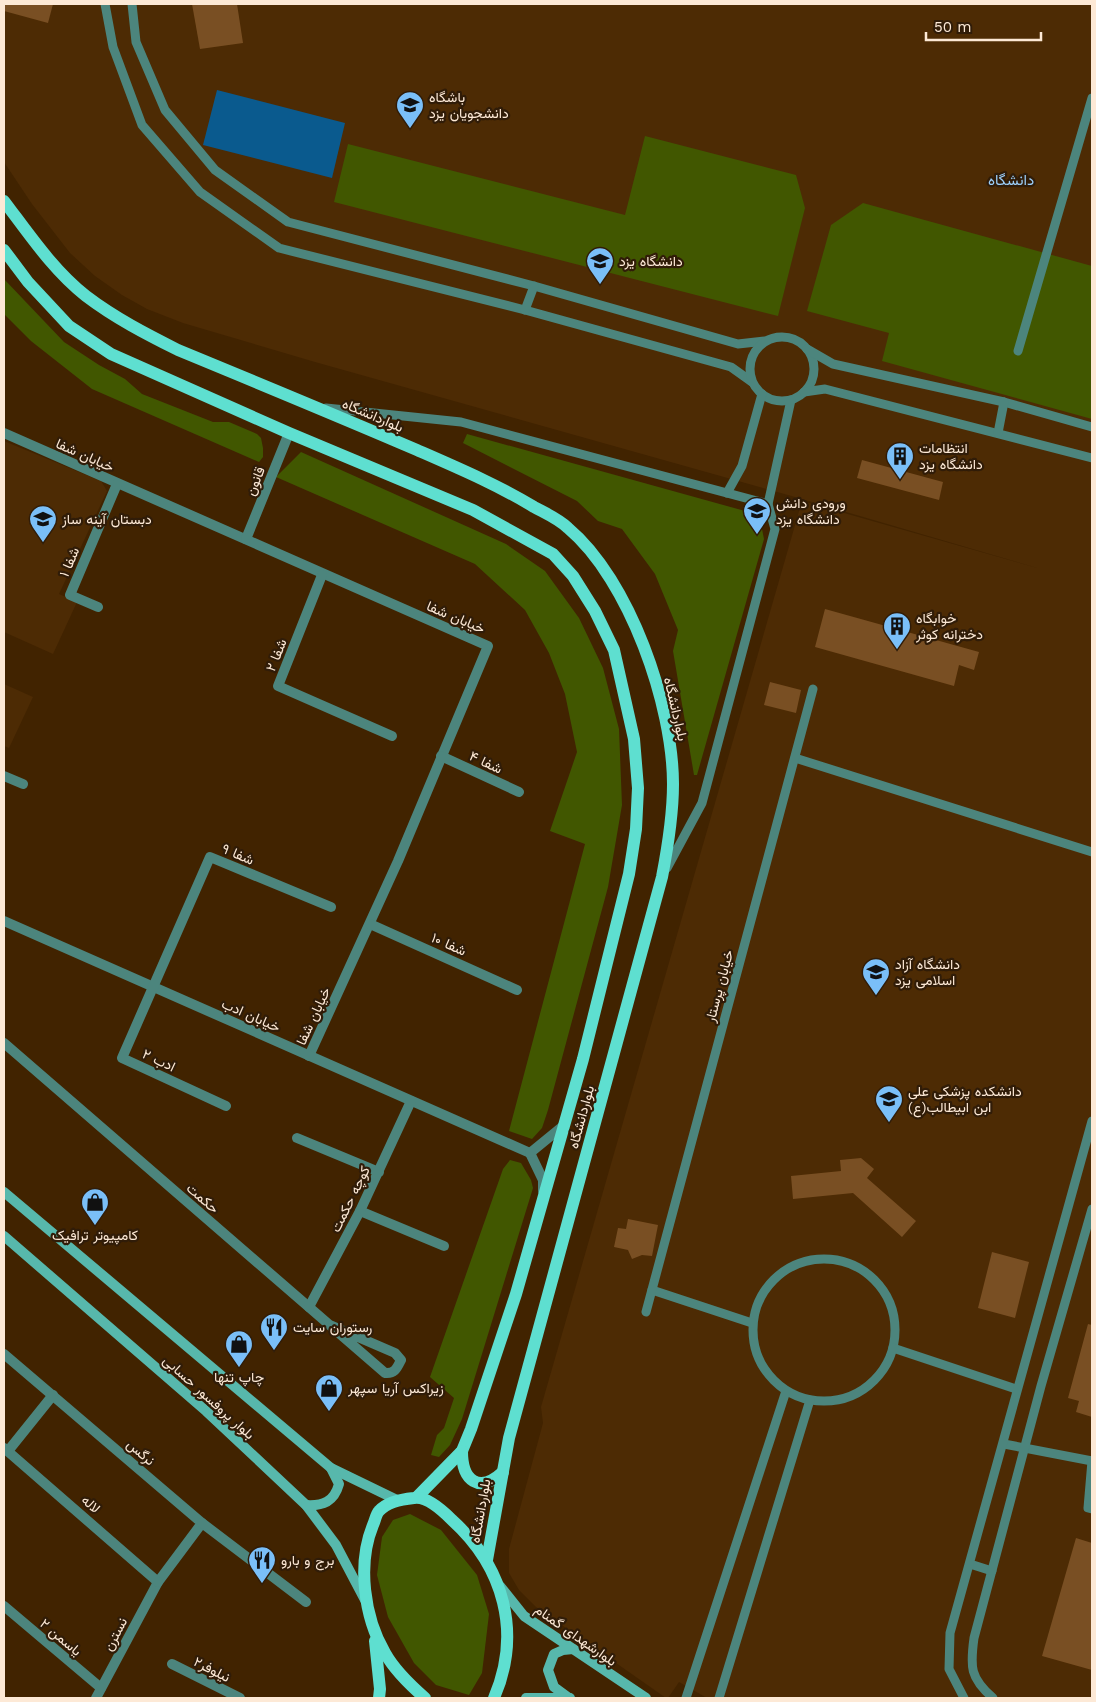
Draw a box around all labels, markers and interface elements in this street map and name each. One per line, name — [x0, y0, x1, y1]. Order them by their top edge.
scale bar — [926, 10, 1041, 42]
text: 50 m — [934, 18, 971, 36]
place label: باشگاه دانشجویان یزد — [429, 89, 509, 122]
school or university icon: باشگاه دانشجویان یزد — [395, 90, 425, 129]
district label: دانشگاه — [988, 171, 1034, 189]
school or university icon: دانشگاه یزد — [585, 246, 615, 285]
place label: دانشگاه یزد — [619, 253, 683, 270]
street label: بلواردانشگاه — [340, 395, 406, 436]
street label: خیابان شفا — [53, 435, 117, 476]
place label: انتظامات دانشگاه یزد — [919, 440, 983, 473]
building icon: انتظامات دانشگاه یزد — [885, 441, 915, 480]
street label: قانون — [242, 464, 269, 498]
place label: ورودی دانش دانشگاه یزد — [776, 495, 846, 528]
school or university icon: ورودی دانش دانشگاه یزد — [742, 496, 772, 535]
school or university icon: دبستان آینه ساز — [28, 504, 58, 543]
place label: دبستان آینه ساز — [61, 511, 152, 528]
street label: شفا ۱ — [56, 545, 82, 579]
street label: خیابان شفا — [424, 598, 488, 637]
place label: خوابگاه دخترانه کوثر — [915, 610, 983, 643]
building icon: خوابگاه دخترانه کوثر — [882, 611, 912, 650]
street label: شفا ۲ — [262, 636, 290, 674]
street label: بلواردانشگاه — [660, 676, 691, 743]
street label: شفا ۴ — [467, 747, 505, 777]
street label: شفا ۹ — [220, 840, 256, 868]
street label: شفا ۱۰ — [429, 929, 469, 959]
street label: خیابان پرستار — [701, 948, 738, 1025]
place label: دانشگاه آزاد اسلامی یزد — [895, 956, 960, 989]
school or university icon: دانشگاه آزاد اسلامی یزد — [861, 957, 891, 996]
street label: خیابان شفا — [293, 985, 334, 1048]
street label: خیابان ادب — [219, 995, 283, 1036]
street label: ادب ۲ — [140, 1046, 178, 1075]
place label: دانشکده پزشکی علی ابن ابیطالب(ع) — [908, 1083, 1022, 1118]
street label: بلواردانشگاه — [565, 1084, 598, 1151]
school or university icon: دانشکده پزشکی علی ابن ابیطالب(ع) — [874, 1084, 904, 1123]
street label: کوچه حکمت — [327, 1163, 375, 1235]
street label: حکمت — [184, 1180, 222, 1216]
shop icon: کامپیوتر ترافیک — [80, 1187, 110, 1226]
place label: کامپیوتر ترافیک — [52, 1227, 138, 1245]
restaurant icon: رستوران سایت — [259, 1312, 289, 1351]
place label: رستوران سایت — [293, 1319, 373, 1336]
shop icon: چاپ تنها — [224, 1329, 254, 1368]
street label: بلوار پروفسور حسابی — [159, 1352, 258, 1444]
place label: چاپ تنها — [214, 1369, 264, 1387]
shop icon: زیراکس آریا سپهر — [314, 1373, 344, 1412]
place label: زیراکس آریا سپهر — [347, 1380, 444, 1398]
street label: نرگس — [123, 1436, 158, 1469]
street label: بلواردانشگاه — [466, 1478, 494, 1544]
street label: لاله — [78, 1492, 104, 1516]
restaurant icon: برج و بارو — [247, 1545, 277, 1584]
place label: برج و بارو — [281, 1552, 334, 1571]
street label: بلوارشهدای گمنام — [531, 1601, 620, 1670]
street label: یاسمن ۲ — [36, 1615, 85, 1660]
street label: نسترن — [100, 1615, 131, 1654]
street label: نیلوفر۲ — [191, 1653, 233, 1686]

